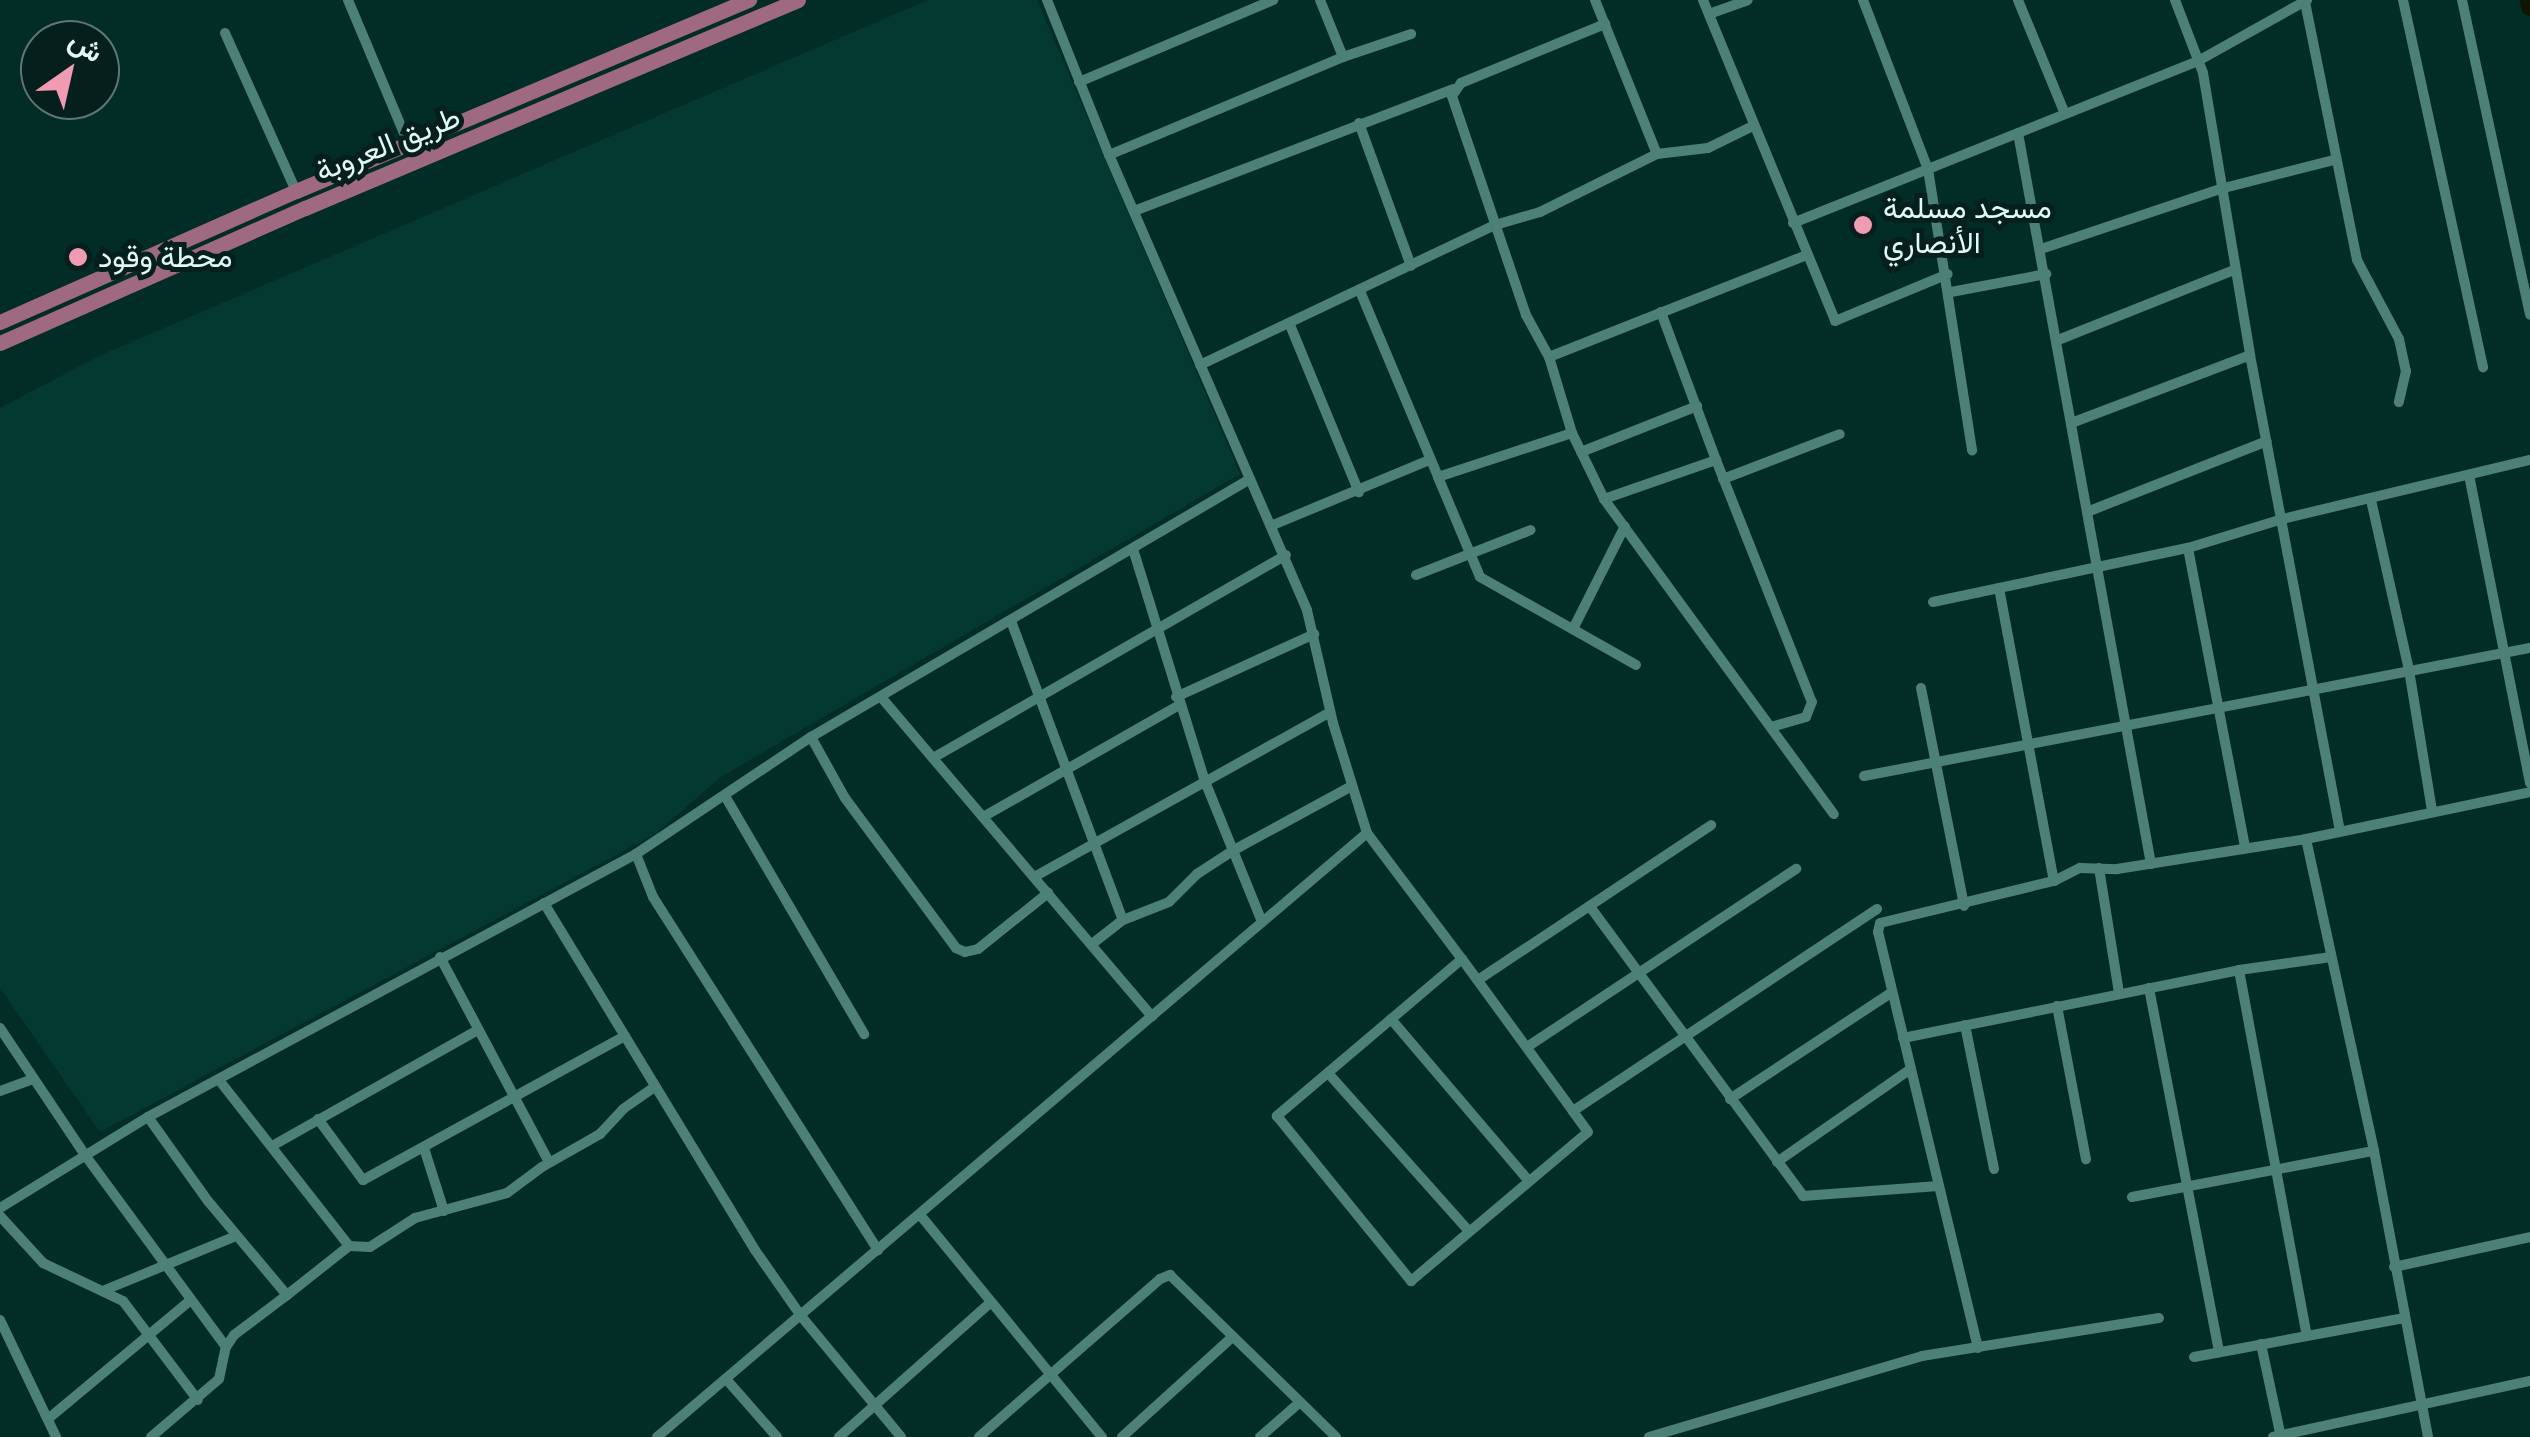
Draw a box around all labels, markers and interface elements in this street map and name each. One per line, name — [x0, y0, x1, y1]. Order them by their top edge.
north arrow — [20, 20, 120, 120]
text: ش — [63, 24, 109, 69]
street label: طريق العروبة — [310, 99, 466, 189]
place label: مسجد مسلمة الأنصاري — [1883, 190, 2052, 260]
marker: مسجد مسلمة الأنصاري — [1852, 214, 1874, 236]
place label: محطة وقود — [98, 239, 232, 275]
marker: محطة وقود — [67, 246, 89, 268]

